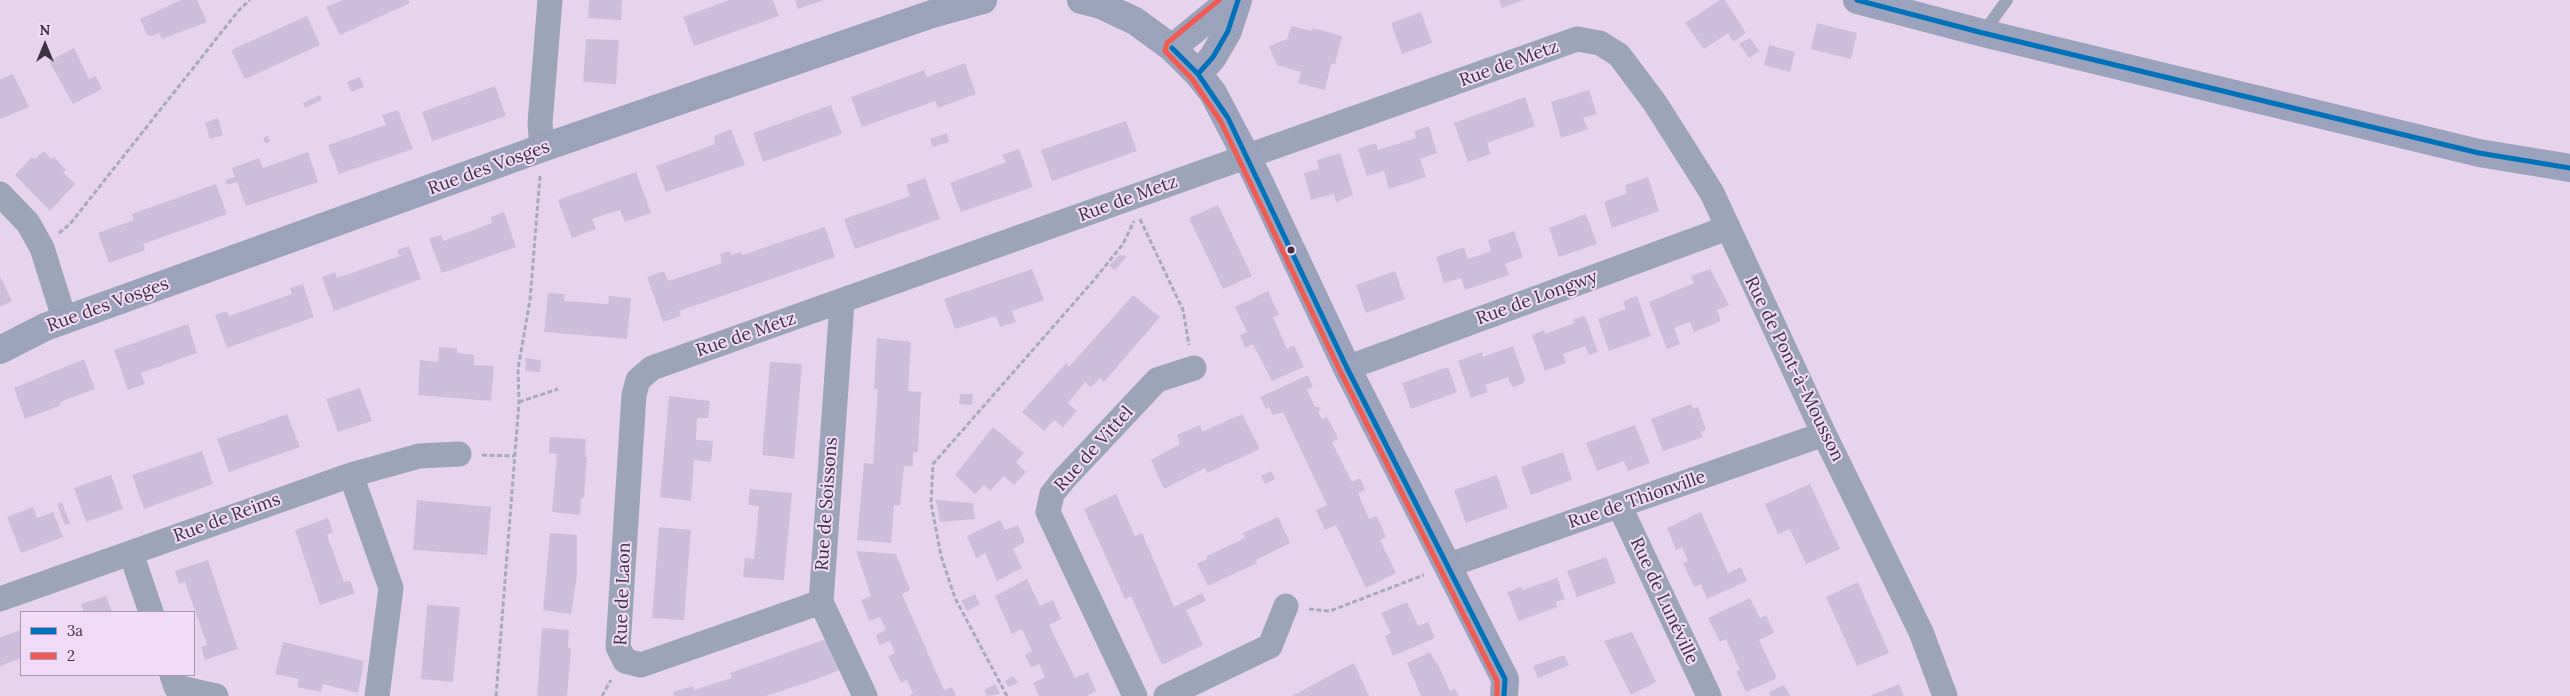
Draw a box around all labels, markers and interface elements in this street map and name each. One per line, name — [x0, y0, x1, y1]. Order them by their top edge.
north arrow — [20, 20, 70, 70]
text: N — [40, 21, 50, 39]
street label: Rue de Metz — [1456, 36, 1562, 92]
street label: Rue des Vosges — [425, 136, 553, 200]
street label: Rue de Metz — [1075, 171, 1181, 227]
unlabelled marker — [1286, 245, 1296, 255]
street label: Rue de Longwy — [1473, 266, 1601, 330]
street label: Rue des Vosges — [44, 273, 172, 337]
street label: Rue de Pont-à-Mousson — [1740, 273, 1848, 465]
street label: Rue de Metz — [693, 308, 799, 362]
street label: Rue de Vittel — [1050, 402, 1138, 496]
street label: Rue de Soissons — [812, 436, 842, 572]
street label: Rue de Thionville — [1565, 466, 1709, 534]
street label: Rue de Reims — [171, 489, 283, 547]
street label: Rue de Lunéville — [1625, 534, 1703, 668]
street label: Rue de Laon — [610, 542, 636, 646]
legend — [20, 611, 195, 676]
text: 3a — [67, 621, 83, 640]
text: 2 — [67, 646, 75, 665]

